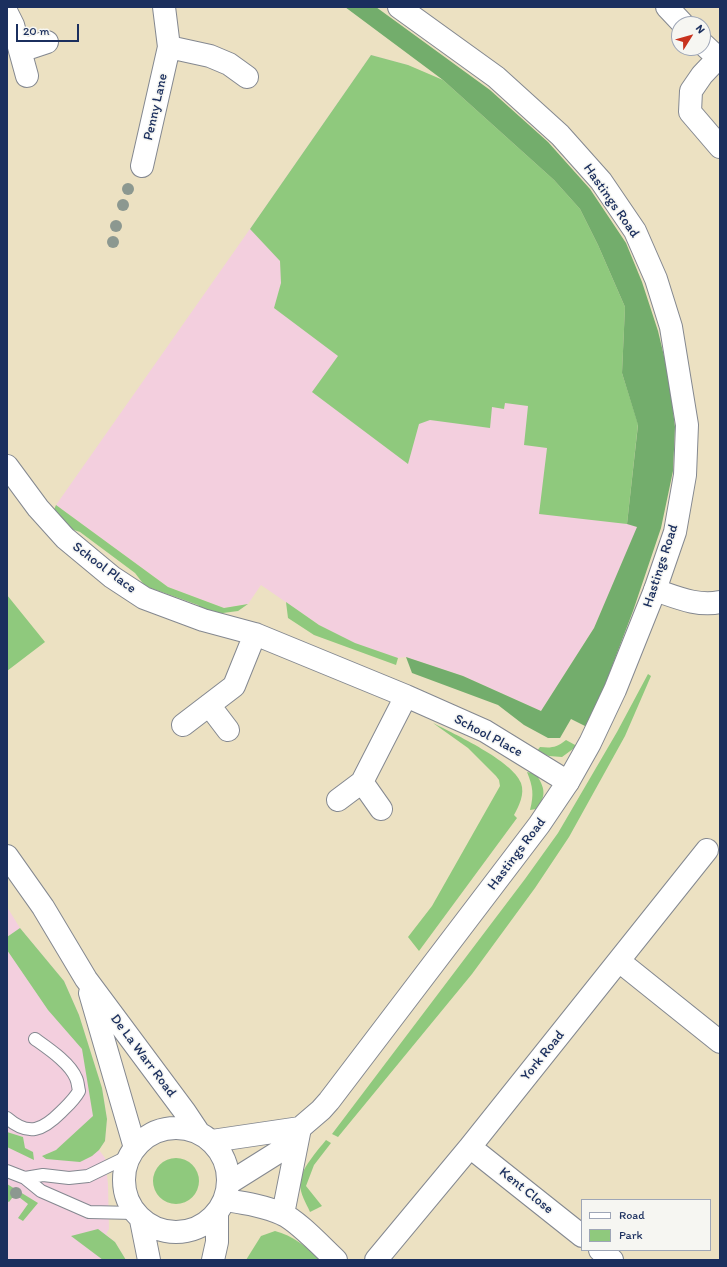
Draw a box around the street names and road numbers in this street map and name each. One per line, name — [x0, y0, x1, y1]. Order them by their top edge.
street label: Penny Lane — [140, 72, 172, 142]
street label: Hastings Road — [579, 161, 643, 241]
street label: Hastings Road — [640, 522, 682, 610]
street label: School Place — [69, 539, 139, 597]
street label: School Place — [451, 711, 525, 761]
street label: Hastings Road — [484, 814, 550, 894]
street label: De La Warr Road — [106, 1011, 180, 1101]
street label: York Road — [518, 1027, 568, 1085]
street label: Kent Close — [496, 1164, 556, 1218]

